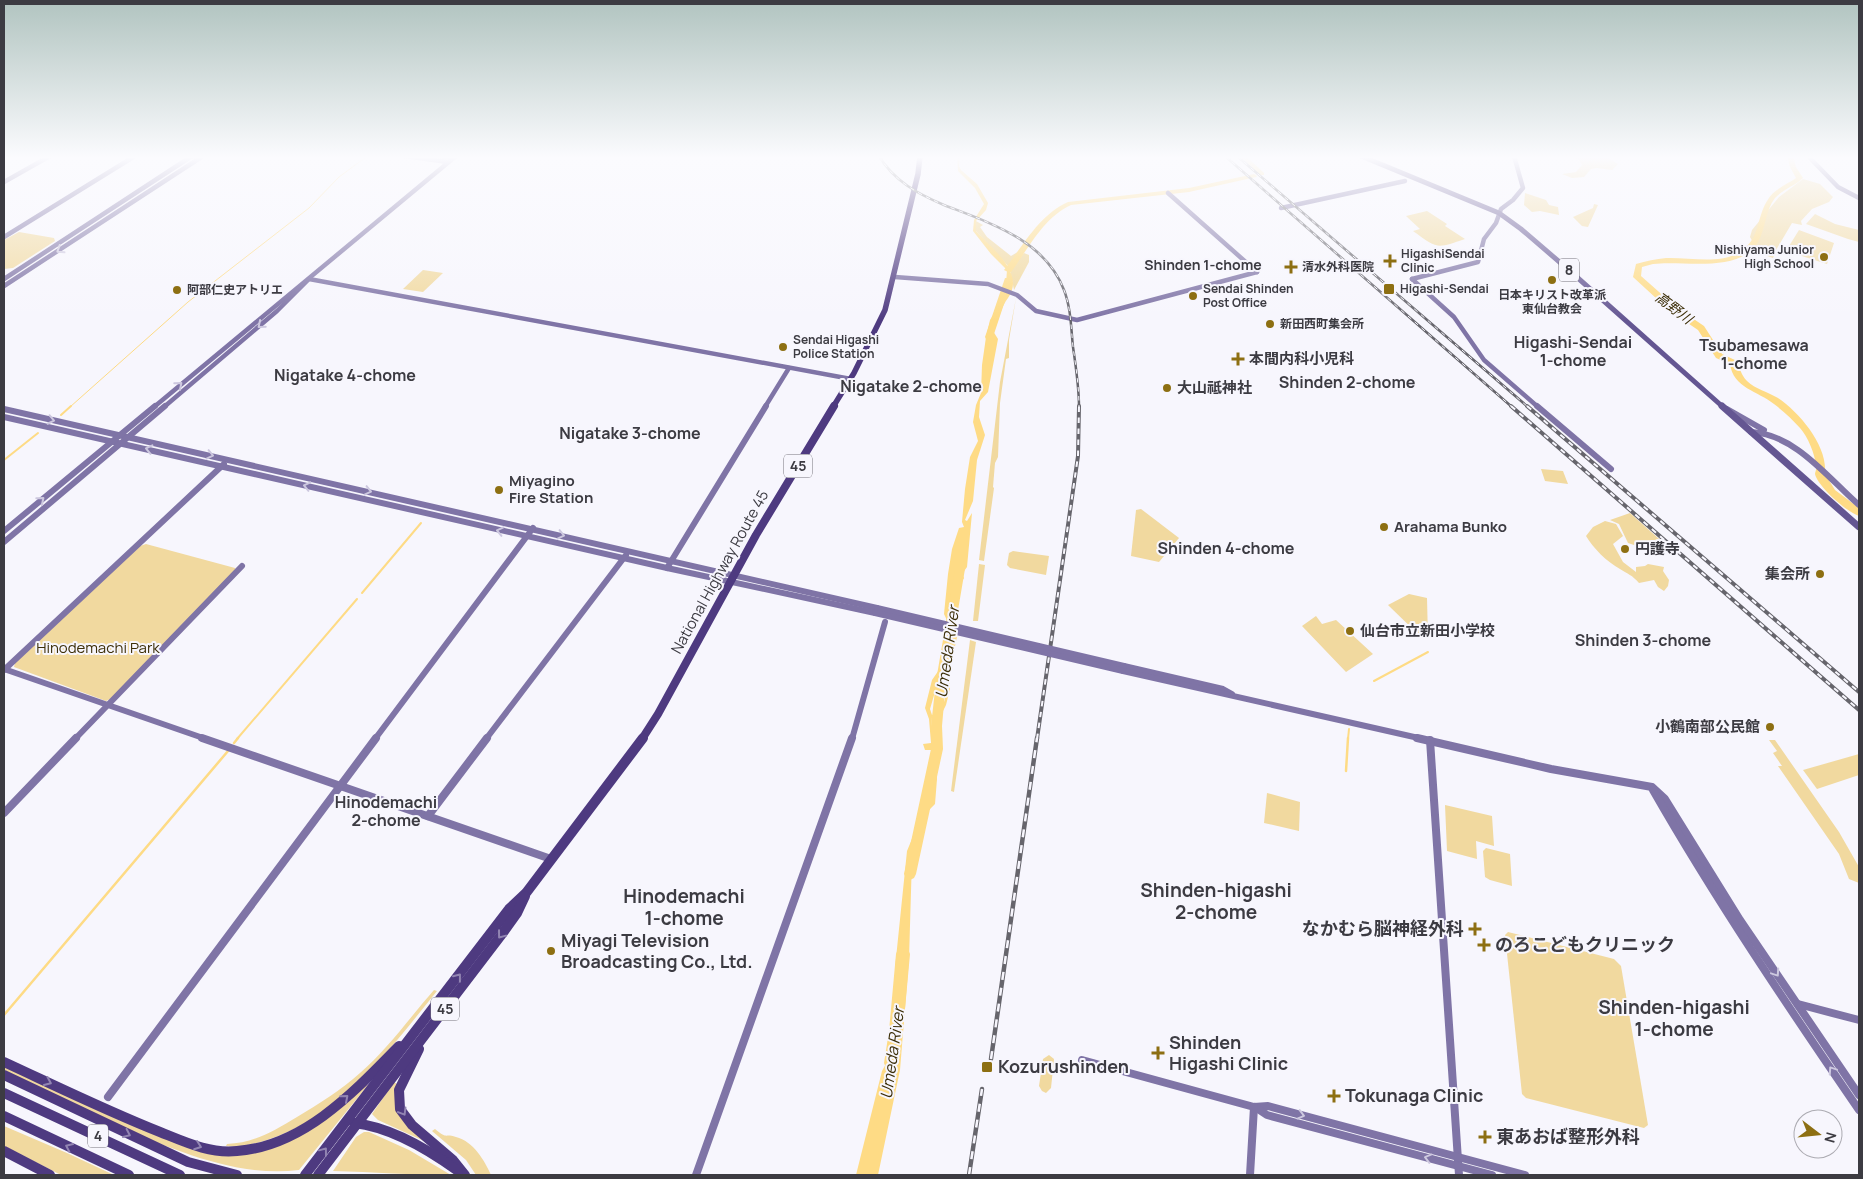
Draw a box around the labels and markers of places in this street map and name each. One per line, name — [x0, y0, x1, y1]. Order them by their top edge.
place label: Nishiyama Junior High School — [1715, 241, 1814, 272]
place label: HigashiSendai Clinic — [1401, 245, 1485, 276]
marker: Nishiyama Junior High School — [1818, 251, 1830, 263]
marker: HigashiSendai Clinic — [1383, 254, 1397, 268]
place label: 清水外科医院 — [1302, 258, 1374, 275]
marker: 清水外科医院 — [1284, 260, 1298, 274]
marker: 日本キリスト改革派 東仙台教会 — [1546, 274, 1558, 286]
place label: Sendai Shinden Post Office — [1203, 280, 1294, 311]
place label: Higashi-Sendai — [1400, 280, 1489, 297]
place label: 阿部仁史アトリエ — [187, 281, 283, 298]
marker: Higashi-Sendai — [1382, 282, 1396, 296]
marker: 阿部仁史アトリエ — [171, 284, 183, 296]
place label: 日本キリスト改革派 東仙台教会 — [1498, 286, 1606, 317]
marker: Sendai Shinden Post Office — [1187, 290, 1199, 302]
place label: 新田西町集会所 — [1280, 315, 1364, 332]
marker: 新田西町集会所 — [1264, 318, 1276, 330]
place label: Sendai Higashi Police Station — [793, 331, 879, 362]
marker: Sendai Higashi Police Station — [777, 341, 789, 353]
place label: 本間内科小児科 — [1249, 348, 1354, 369]
marker: 本間内科小児科 — [1231, 352, 1245, 366]
place label: 大山祗神社 — [1177, 377, 1252, 398]
marker: 大山祗神社 — [1161, 382, 1173, 394]
place label: Miyagino Fire Station — [509, 470, 593, 508]
marker: Miyagino Fire Station — [493, 484, 505, 496]
place label: Arahama Bunko — [1394, 516, 1507, 537]
marker: Arahama Bunko — [1378, 521, 1390, 533]
place label: 円護寺 — [1635, 538, 1680, 559]
marker: 円護寺 — [1619, 543, 1631, 555]
place label: 集会所 — [1764, 563, 1810, 584]
marker: 集会所 — [1814, 568, 1826, 580]
place label: 仙台市立新田小学校 — [1360, 620, 1495, 641]
marker: 仙台市立新田小学校 — [1344, 625, 1356, 637]
place label: 小鶴南部公民館 — [1655, 716, 1760, 737]
marker: 小鶴南部公民館 — [1764, 721, 1776, 733]
place label: なかむら脳神経外科 — [1302, 916, 1464, 940]
marker: なかむら脳神経外科 — [1468, 922, 1482, 936]
place label: Miyagi Television Broadcasting Co., Ltd. — [561, 928, 753, 973]
place label: のろこどもクリニック — [1495, 932, 1675, 956]
marker: のろこどもクリニック — [1477, 938, 1491, 952]
marker: Miyagi Television Broadcasting Co., Ltd. — [545, 945, 557, 957]
place label: Shinden Higashi Clinic — [1169, 1030, 1288, 1075]
marker: Shinden Higashi Clinic — [1151, 1046, 1165, 1060]
place label: Kozurushinden — [998, 1054, 1129, 1078]
marker: Kozurushinden — [980, 1060, 994, 1074]
place label: Tokunaga Clinic — [1345, 1083, 1483, 1107]
marker: Tokunaga Clinic — [1327, 1089, 1341, 1103]
place label: 東あおば整形外科 — [1496, 1124, 1640, 1148]
marker: 東あおば整形外科 — [1478, 1130, 1492, 1144]

